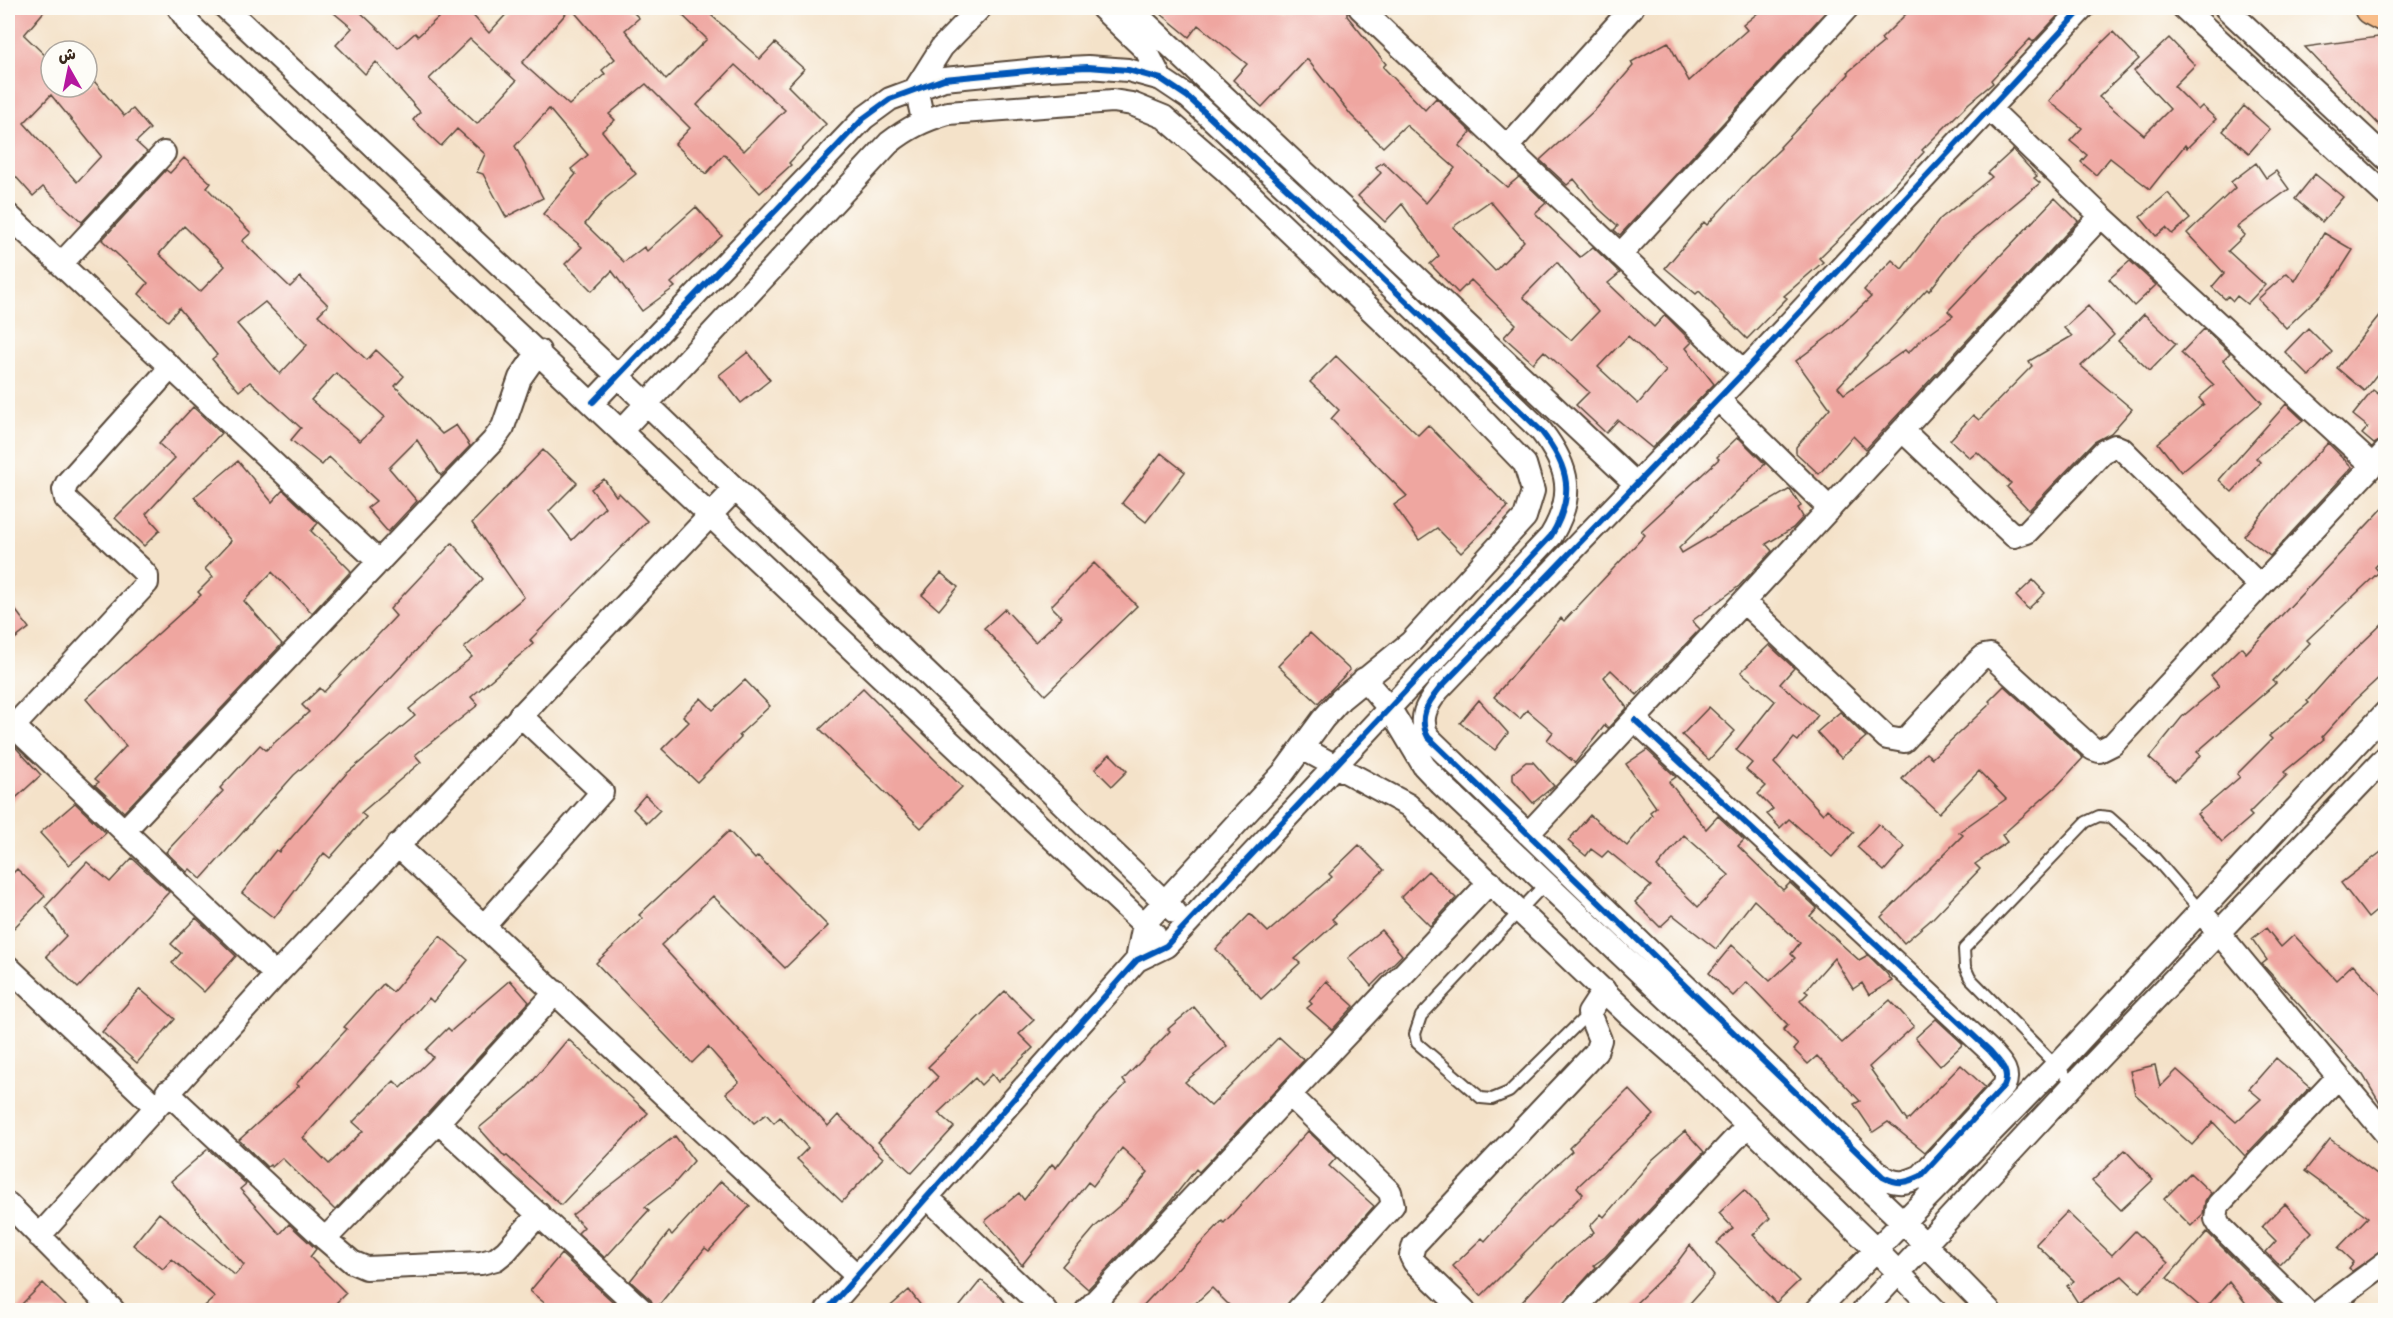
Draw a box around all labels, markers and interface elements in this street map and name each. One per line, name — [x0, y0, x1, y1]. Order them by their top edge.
north arrow — [39, 39, 99, 99]
text: ش — [57, 44, 77, 66]

